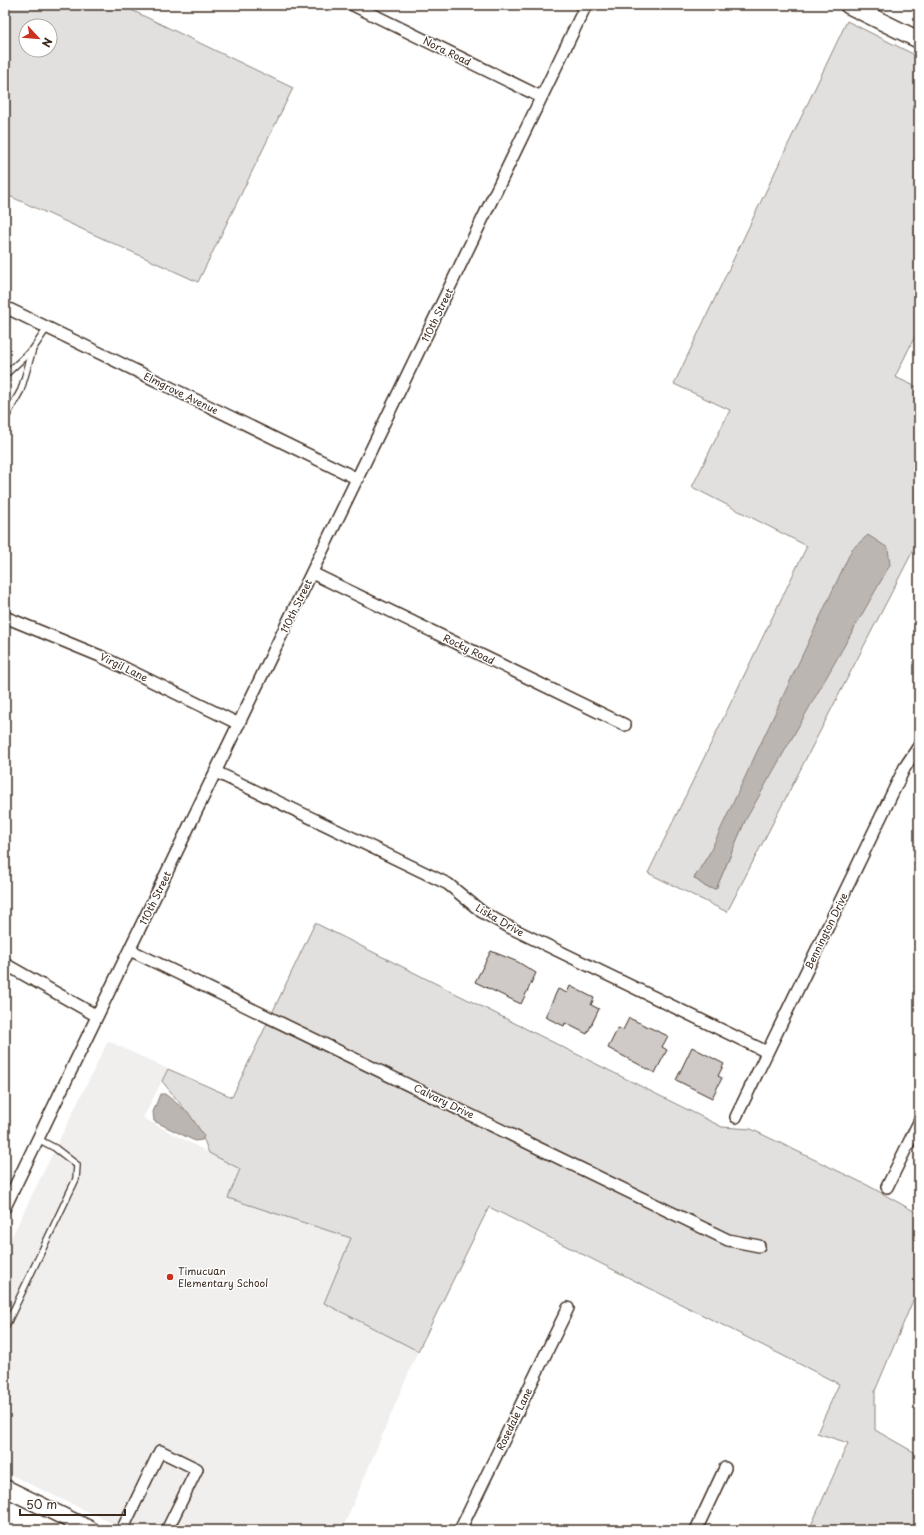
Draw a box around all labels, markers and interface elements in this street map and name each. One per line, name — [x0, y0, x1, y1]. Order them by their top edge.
north arrow — [18, 18, 58, 58]
street label: Nora Road — [421, 32, 474, 69]
text: N — [38, 35, 57, 51]
street label: 110th Street — [417, 285, 456, 344]
street label: Elmgrove Avenue — [141, 368, 221, 417]
street label: 110th Street — [276, 576, 315, 635]
street label: Rocky Road — [441, 630, 498, 668]
street label: Virgil Lane — [98, 648, 151, 685]
street label: 110th Street — [135, 868, 174, 927]
street label: Bennington Drive — [801, 890, 851, 972]
street label: Liska Drive — [473, 900, 527, 939]
street label: Calvary Drive — [411, 1079, 478, 1122]
place label: Timucuan Elementary School — [178, 1263, 268, 1290]
marker: Timucuan Elementary School — [165, 1272, 175, 1282]
street label: Rosedale Lane — [492, 1385, 535, 1453]
scale bar — [20, 1491, 125, 1517]
text: 50 m — [26, 1495, 57, 1513]

